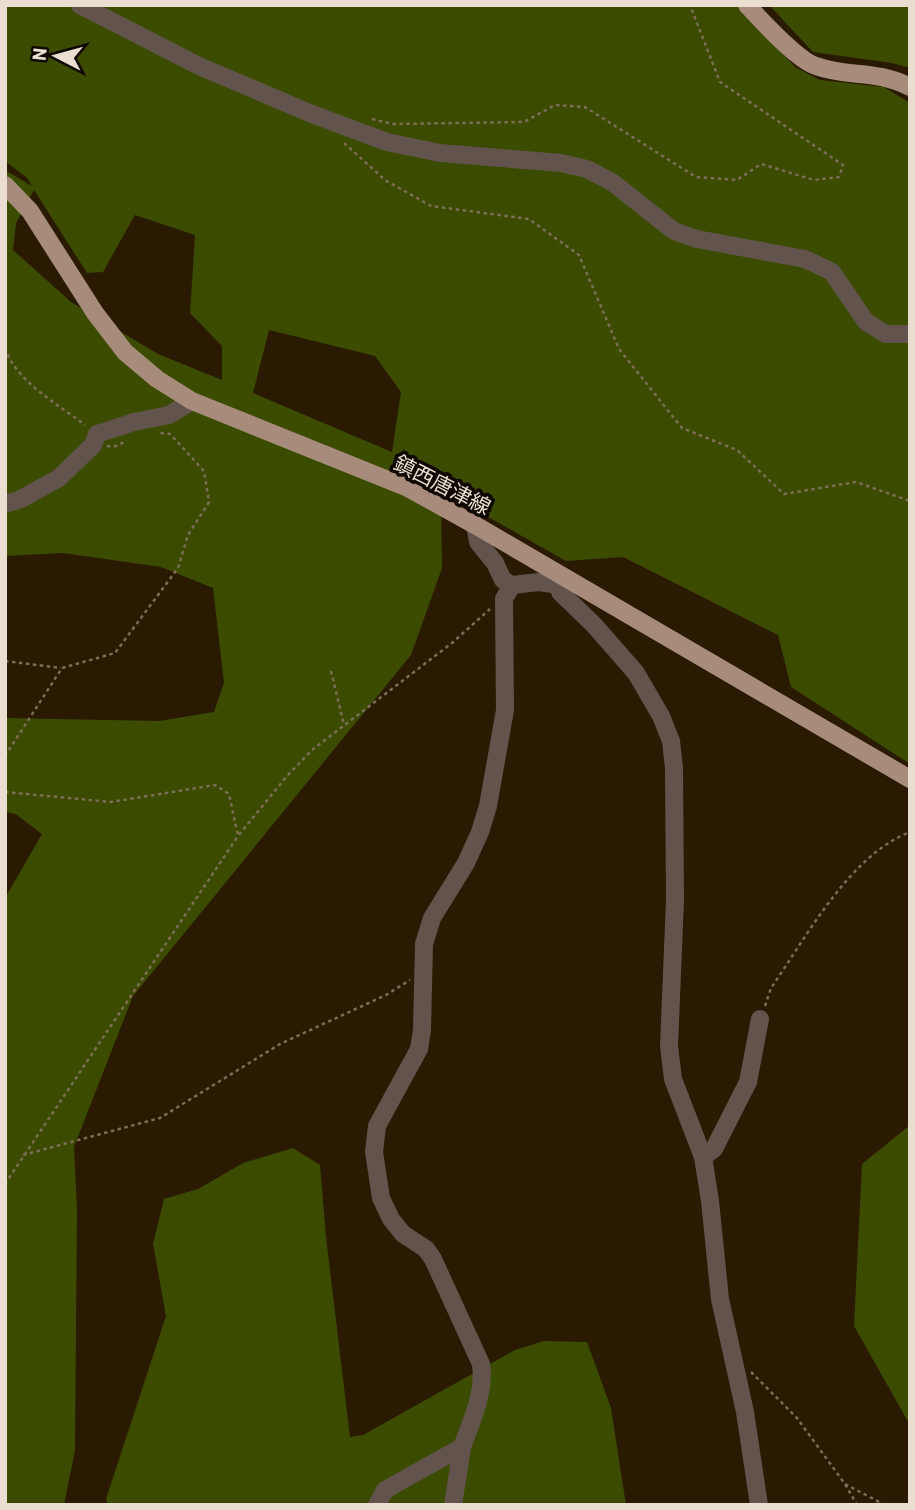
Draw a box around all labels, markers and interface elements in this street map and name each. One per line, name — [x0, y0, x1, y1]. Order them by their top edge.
north arrow — [21, 21, 91, 91]
text: N — [26, 47, 51, 62]
street label: 鎮西唐津線 — [391, 449, 495, 519]

